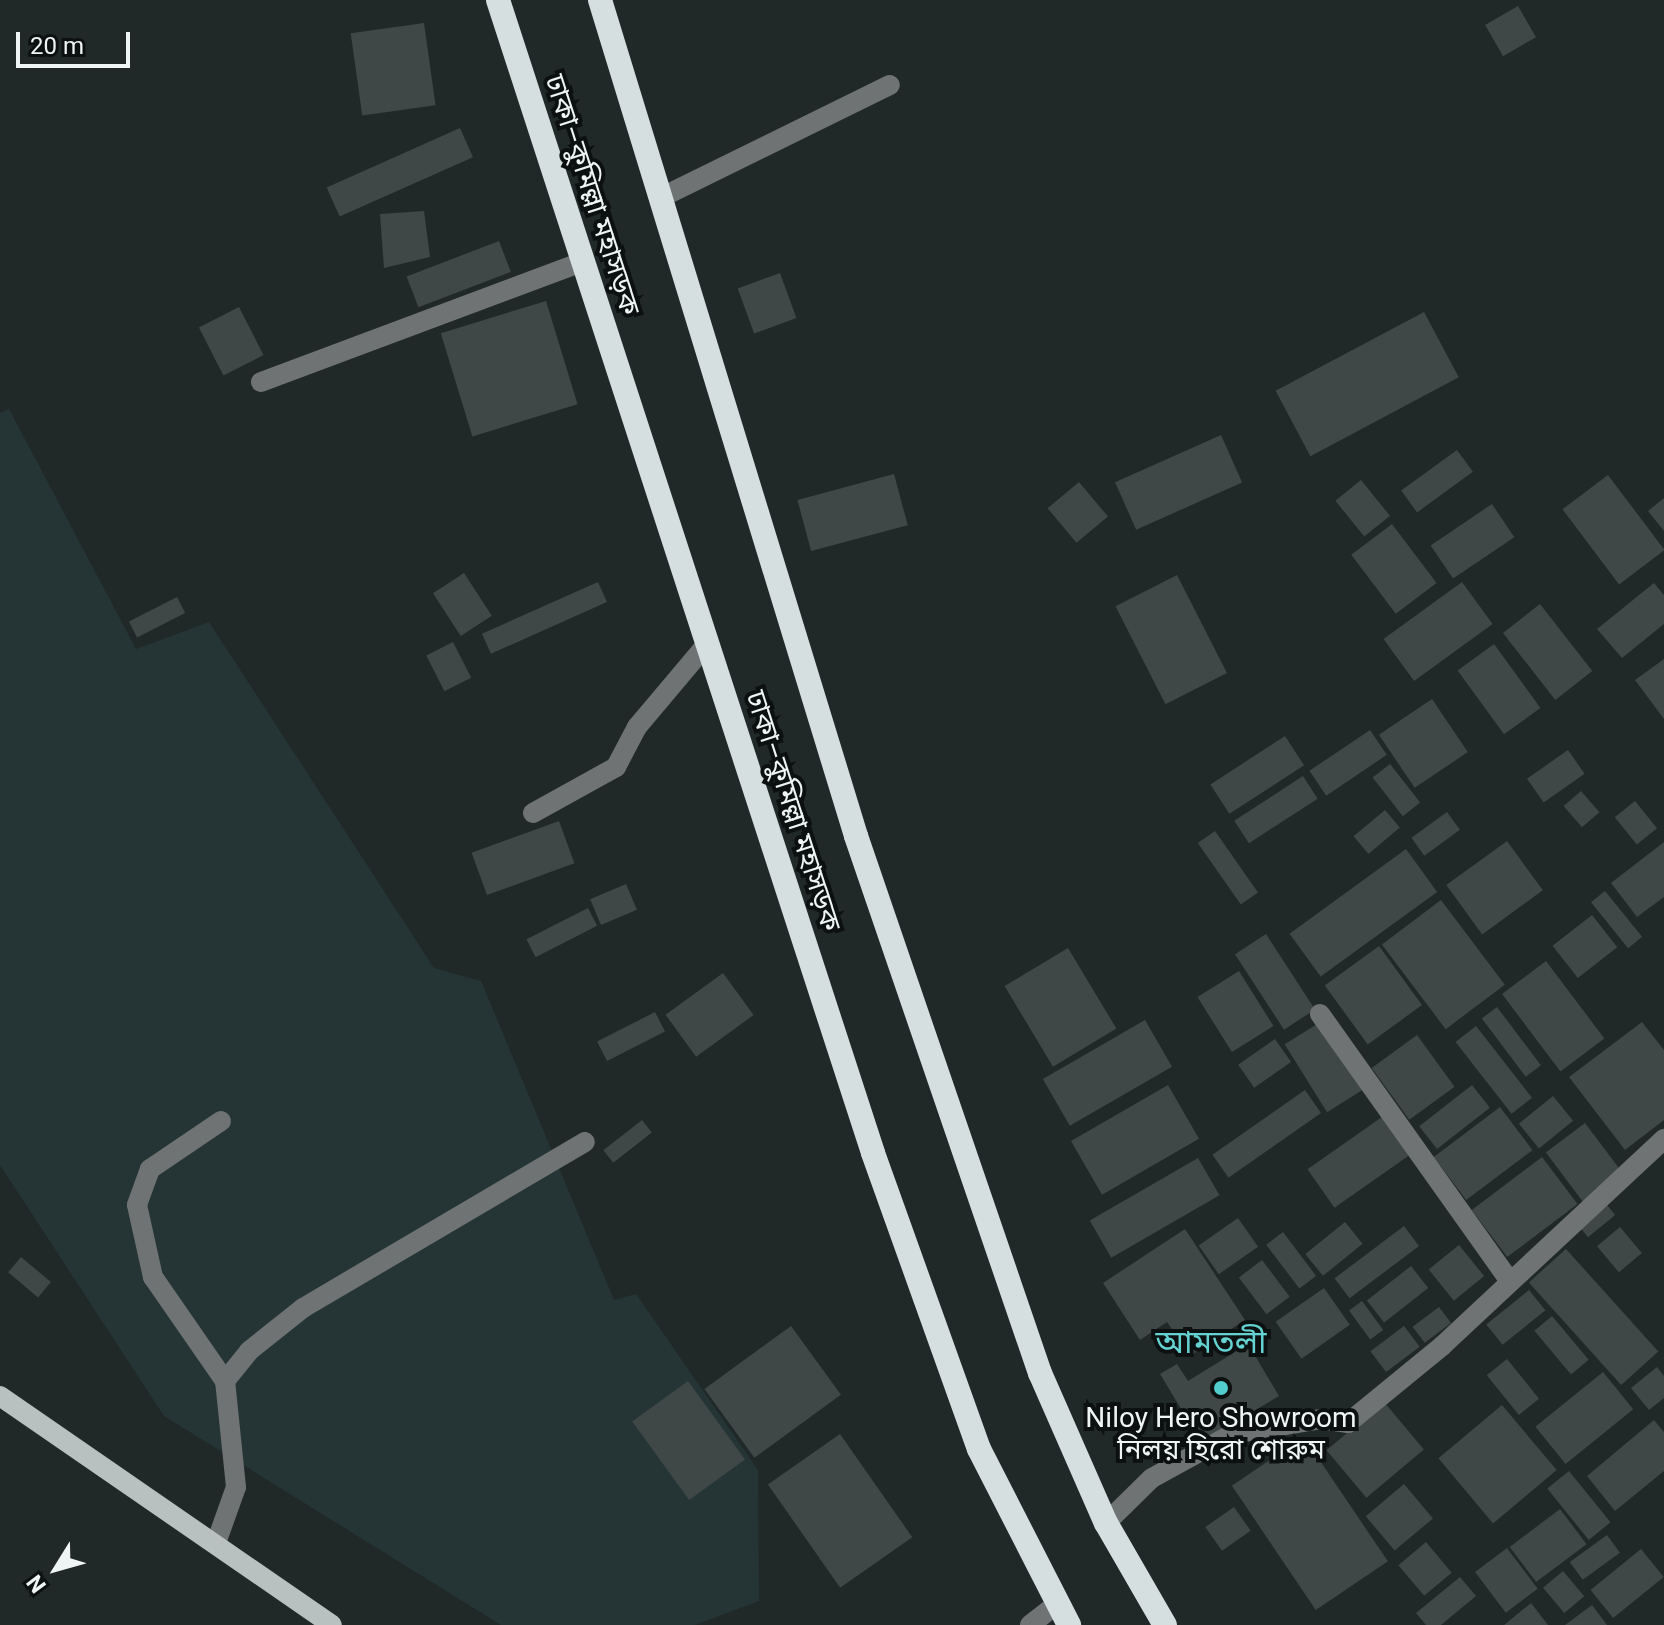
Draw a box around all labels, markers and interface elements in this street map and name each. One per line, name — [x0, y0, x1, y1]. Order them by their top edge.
scale bar — [20, 16, 134, 66]
text: 20 m — [30, 32, 84, 60]
street label: ঢাকা–কুমিল্লা মহাসড়ক — [537, 70, 647, 320]
street label: ঢাকা–কুমিল্লা মহাসড়ক — [738, 686, 848, 936]
district label: আমতলী — [1155, 1323, 1267, 1361]
marker: Niloy Hero Showroom নিলয় হিরো শোরুম — [1212, 1379, 1230, 1397]
place label: Niloy Hero Showroom নিলয় হিরো শোরুম — [1085, 1401, 1357, 1467]
north arrow — [16, 1529, 96, 1609]
text: N — [22, 1570, 51, 1597]

